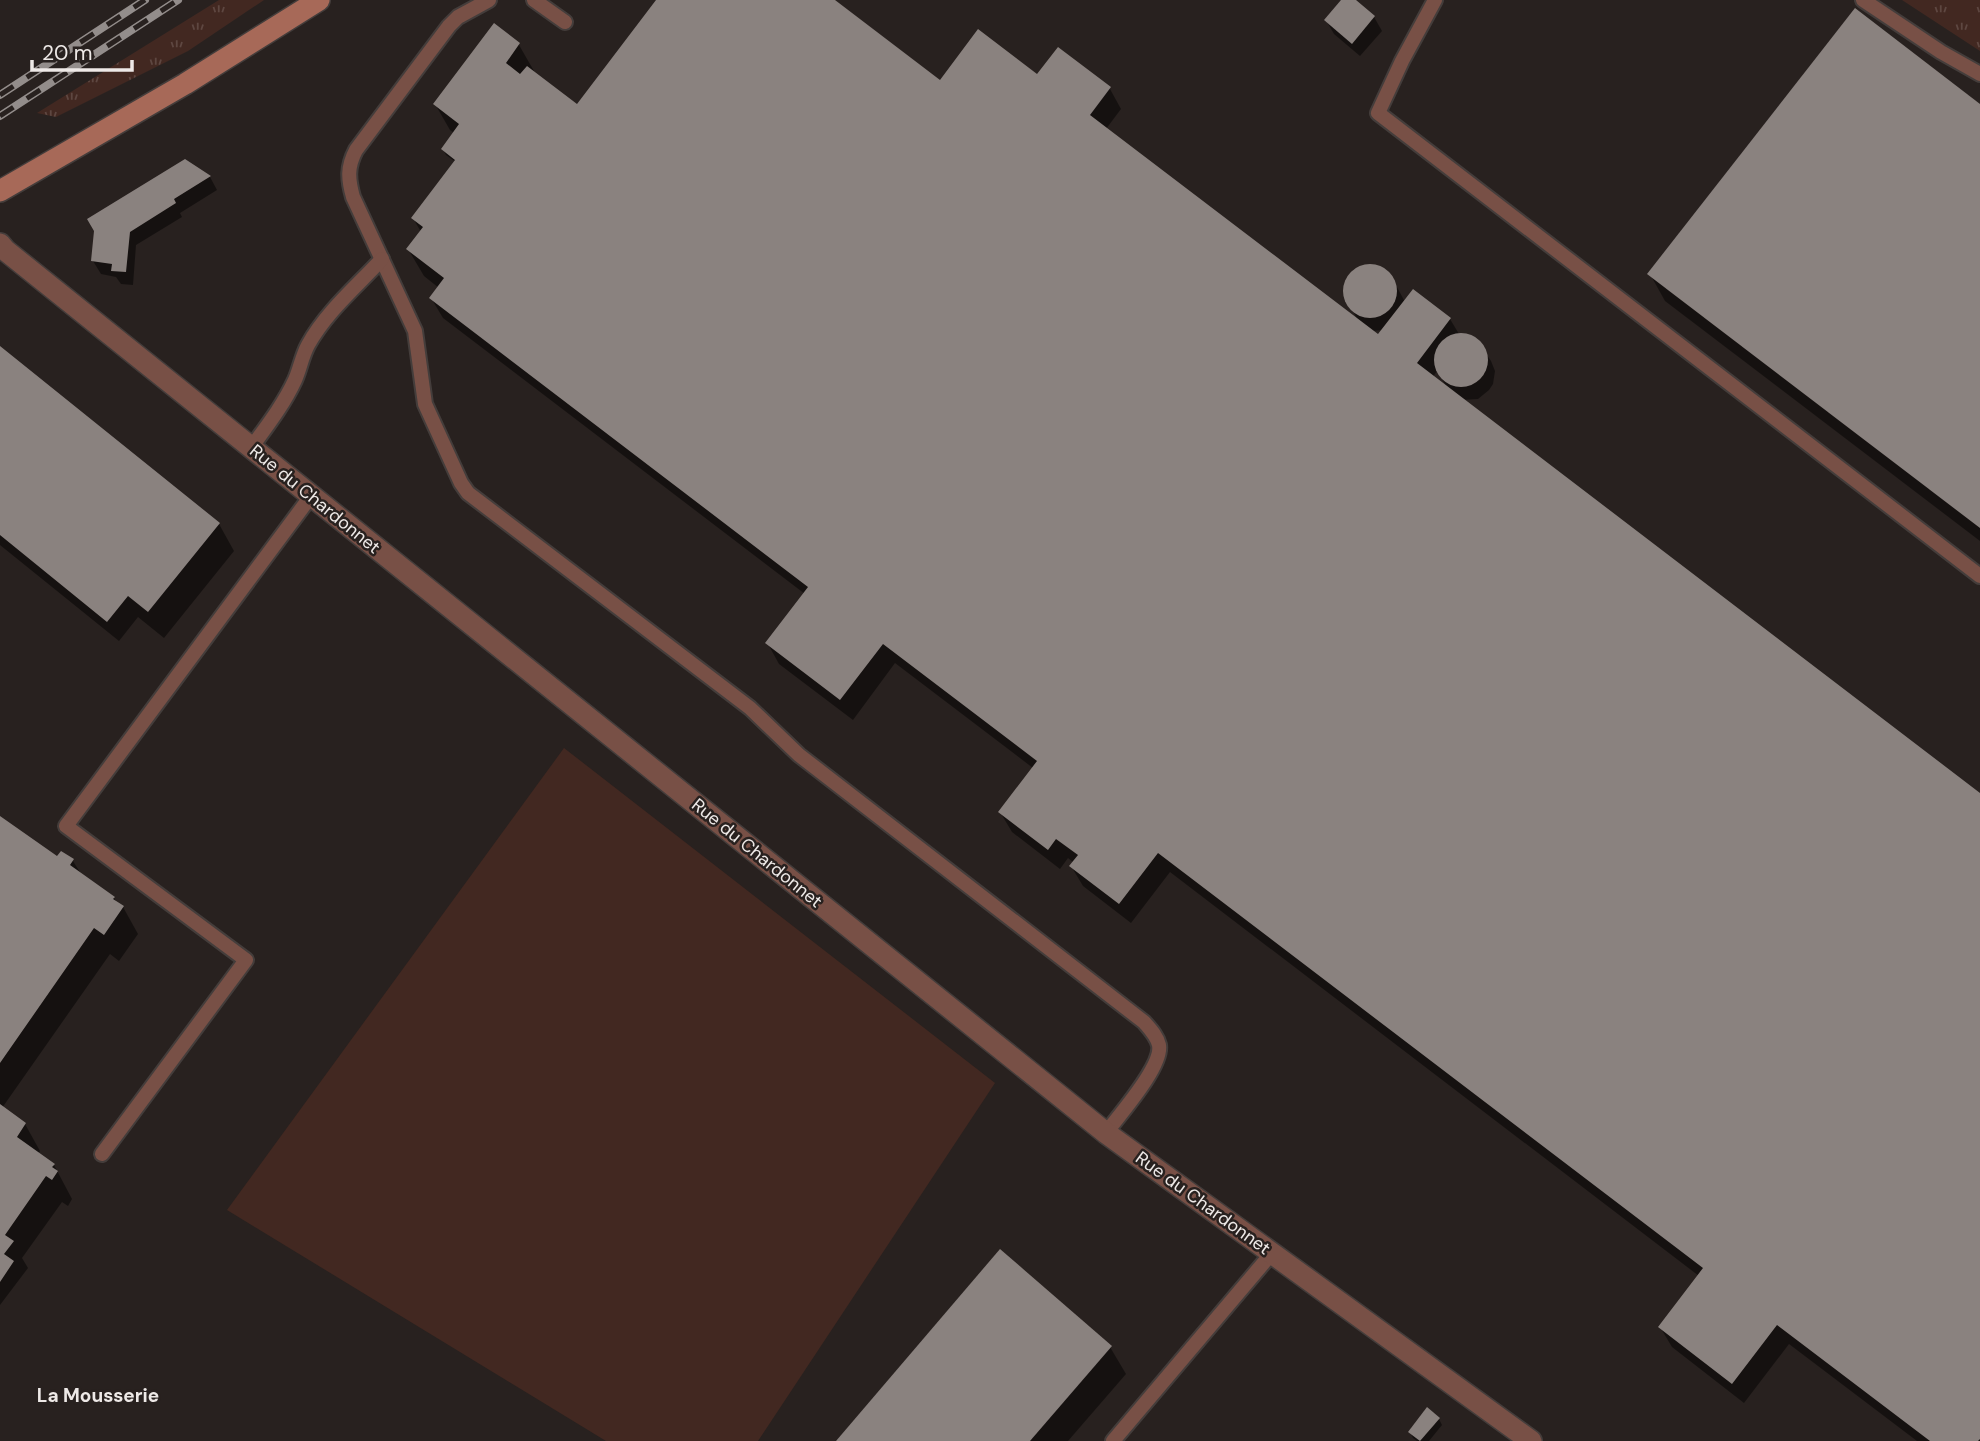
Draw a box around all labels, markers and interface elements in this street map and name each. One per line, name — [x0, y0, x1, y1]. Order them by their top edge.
scale bar — [32, 28, 131, 72]
text: 20 m — [42, 39, 93, 67]
street label: Rue du Chardonnet — [245, 439, 385, 559]
street label: Rue du Chardonnet — [687, 793, 827, 913]
street label: Rue du Chardonnet — [1131, 1146, 1275, 1260]
district label: La Mousserie — [37, 1383, 159, 1408]

